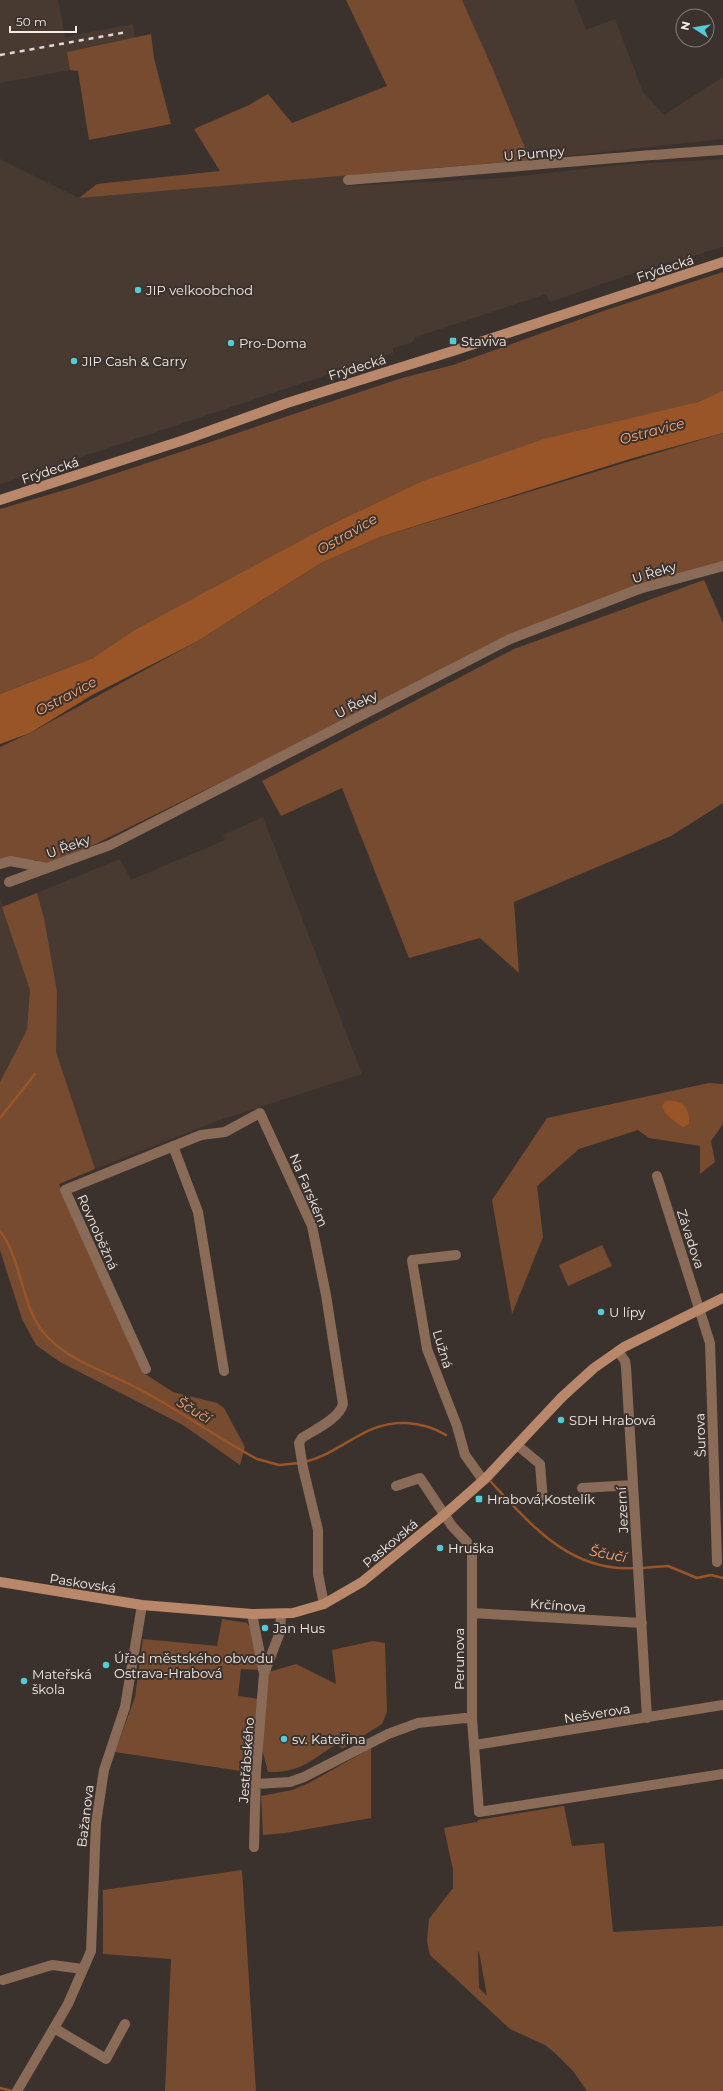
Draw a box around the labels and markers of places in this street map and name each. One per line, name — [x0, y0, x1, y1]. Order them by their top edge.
place label: JIP velkoobchod — [145, 282, 253, 298]
marker: JIP velkoobchod — [133, 285, 143, 295]
place label: Staviva — [461, 333, 507, 349]
place label: Pro-Doma — [239, 335, 307, 351]
marker: Staviva — [448, 336, 458, 346]
marker: Pro-Doma — [226, 338, 236, 348]
place label: JIP Cash & Carry — [81, 353, 188, 369]
marker: JIP Cash & Carry — [69, 356, 79, 366]
place label: U lípy — [609, 1304, 646, 1320]
marker: U lípy — [596, 1307, 606, 1317]
place label: SDH Hrabová — [569, 1412, 656, 1428]
marker: SDH Hrabová — [556, 1415, 566, 1425]
place label: Hrabová,Kostelík — [487, 1491, 595, 1507]
marker: Hrabová,Kostelík — [474, 1494, 484, 1504]
place label: Hruška — [448, 1540, 494, 1556]
marker: Hruška — [435, 1543, 445, 1553]
place label: Jan Hus — [272, 1620, 325, 1636]
marker: Jan Hus — [260, 1623, 270, 1633]
place label: Úřad městského obvodu Ostrava-Hrabová — [114, 1650, 274, 1681]
marker: Úřad městského obvodu Ostrava-Hrabová — [101, 1660, 111, 1670]
place label: Mateřská škola — [32, 1666, 92, 1697]
marker: Mateřská škola — [19, 1676, 29, 1686]
place label: sv. Kateřina — [292, 1731, 366, 1747]
marker: sv. Kateřina — [279, 1734, 289, 1744]

